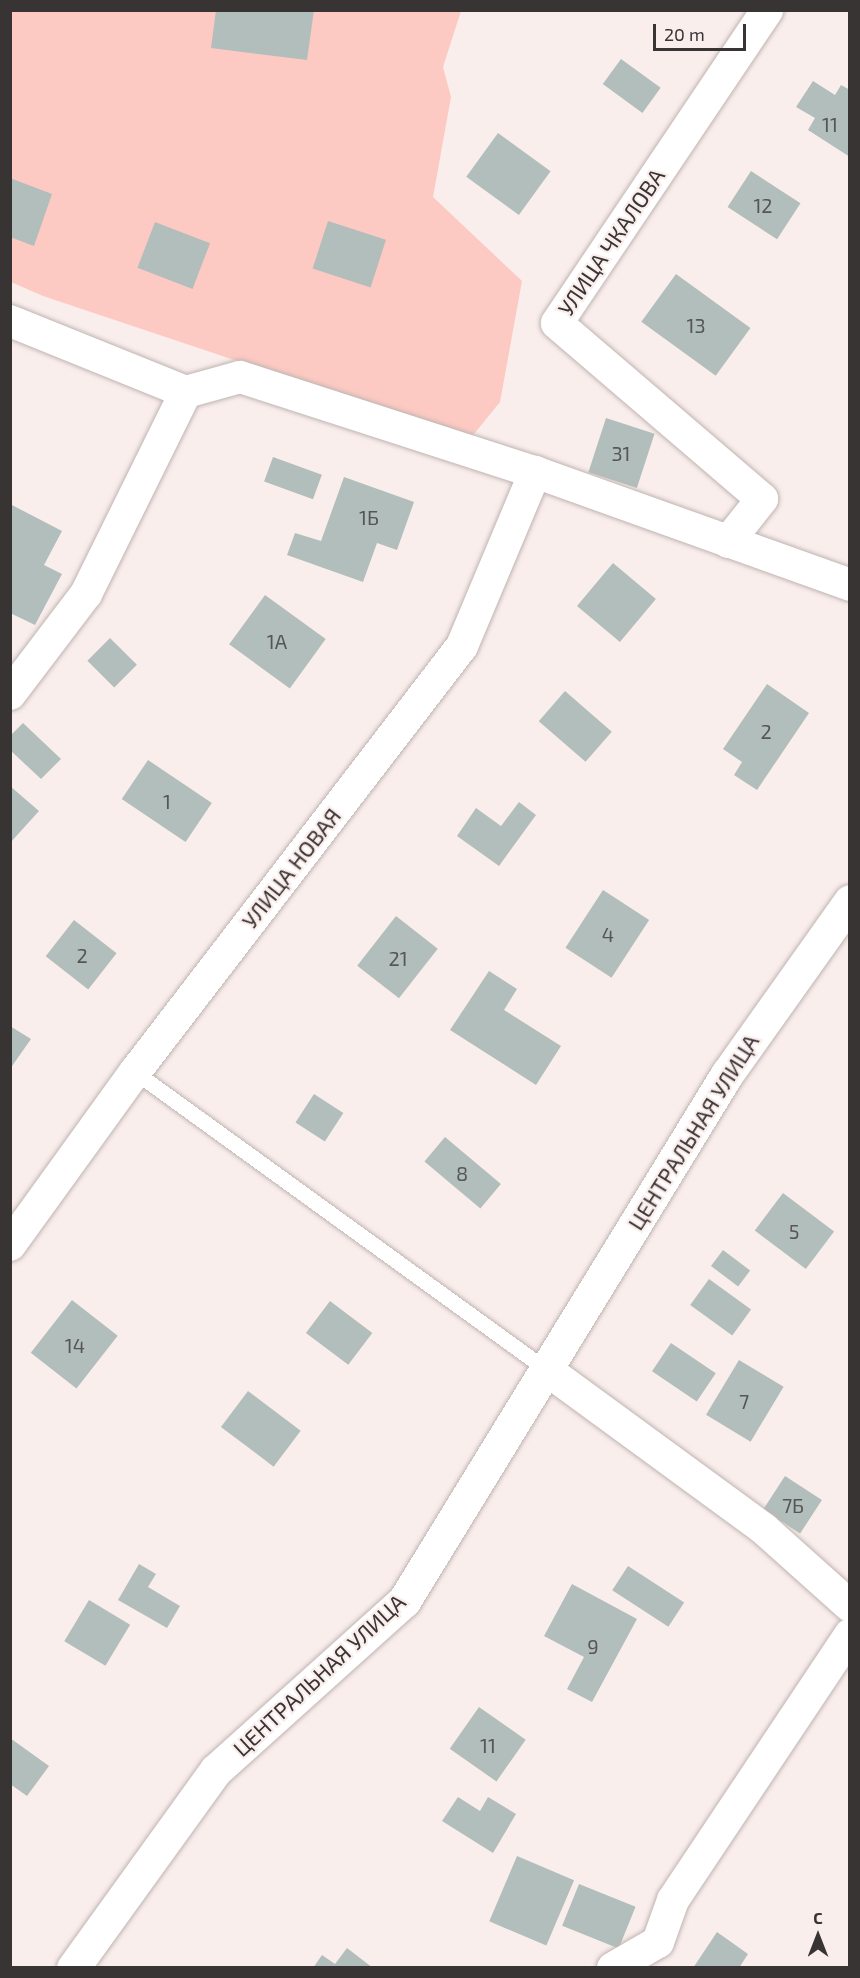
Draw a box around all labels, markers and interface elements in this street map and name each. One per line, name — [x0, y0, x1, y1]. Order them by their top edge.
scale bar — [656, 12, 749, 50]
text: 20 m — [664, 23, 705, 45]
house number: 11 — [822, 112, 838, 136]
street label: УЛИЦА ЧКАЛОВА — [552, 163, 670, 321]
house number: 12 — [753, 193, 773, 217]
house number: 13 — [686, 313, 706, 337]
house number: 31 — [611, 441, 631, 465]
house number: 1Б — [359, 505, 379, 529]
house number: 1А — [267, 629, 287, 653]
house number: 2 — [760, 719, 772, 743]
house number: 1 — [163, 789, 171, 813]
street label: УЛИЦА НОВАЯ — [236, 803, 346, 933]
house number: 4 — [602, 922, 614, 946]
house number: 2 — [76, 943, 88, 967]
house number: 21 — [388, 946, 408, 970]
street label: ЦЕНТРАЛЬНАЯ УЛИЦА — [622, 1029, 764, 1235]
house number: 8 — [456, 1161, 468, 1185]
house number: 5 — [789, 1219, 799, 1243]
house number: 14 — [65, 1333, 85, 1357]
house number: 7 — [739, 1389, 749, 1413]
house number: 7Б — [782, 1493, 804, 1517]
street label: ЦЕНТРАЛЬНАЯ УЛИЦА — [227, 1588, 411, 1762]
house number: 9 — [587, 1634, 599, 1658]
house number: 11 — [480, 1733, 496, 1757]
north arrow — [788, 1906, 848, 1966]
text: С — [813, 1908, 823, 1927]

